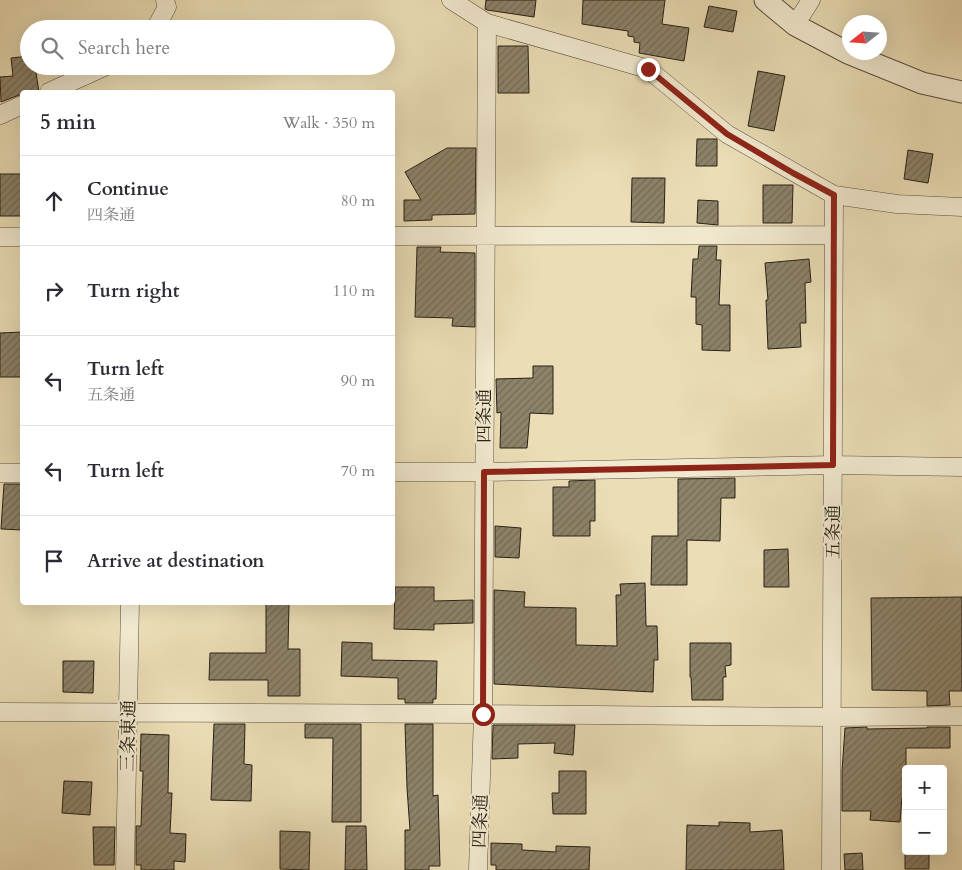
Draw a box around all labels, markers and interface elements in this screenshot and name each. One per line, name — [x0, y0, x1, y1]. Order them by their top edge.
north arrow — [842, 15, 887, 60]
search box — [20, 20, 395, 75]
icon: search — [38, 34, 66, 62]
text: Search here — [78, 35, 170, 61]
route end — [637, 58, 660, 81]
text: 5 min — [40, 108, 96, 137]
text: Walk · 350 m — [283, 112, 375, 134]
text: Continue — [87, 176, 169, 202]
icon: ahead — [40, 187, 68, 215]
text: 80 m — [341, 190, 375, 212]
text: 四条通 — [87, 204, 135, 226]
icon: right — [40, 277, 68, 305]
text: Turn right — [87, 278, 179, 304]
text: 110 m — [333, 280, 375, 302]
text: Turn left — [87, 356, 164, 382]
icon: left — [40, 367, 68, 395]
text: 90 m — [341, 370, 375, 392]
text: 五条通 — [87, 384, 135, 406]
street label: 四条通 — [472, 389, 497, 443]
icon: left — [40, 457, 68, 485]
text: Turn left — [87, 458, 164, 484]
text: 70 m — [341, 460, 375, 482]
street label: 五条通 — [821, 505, 846, 559]
icon: arrive — [40, 547, 68, 575]
text: Arrive at destination — [87, 548, 264, 574]
street label: 三条東通 — [115, 700, 142, 772]
route start — [472, 703, 495, 726]
map controls — [902, 765, 947, 855]
button: + — [902, 765, 947, 810]
street label: 四条通 — [467, 794, 494, 848]
button: − — [902, 810, 947, 855]

